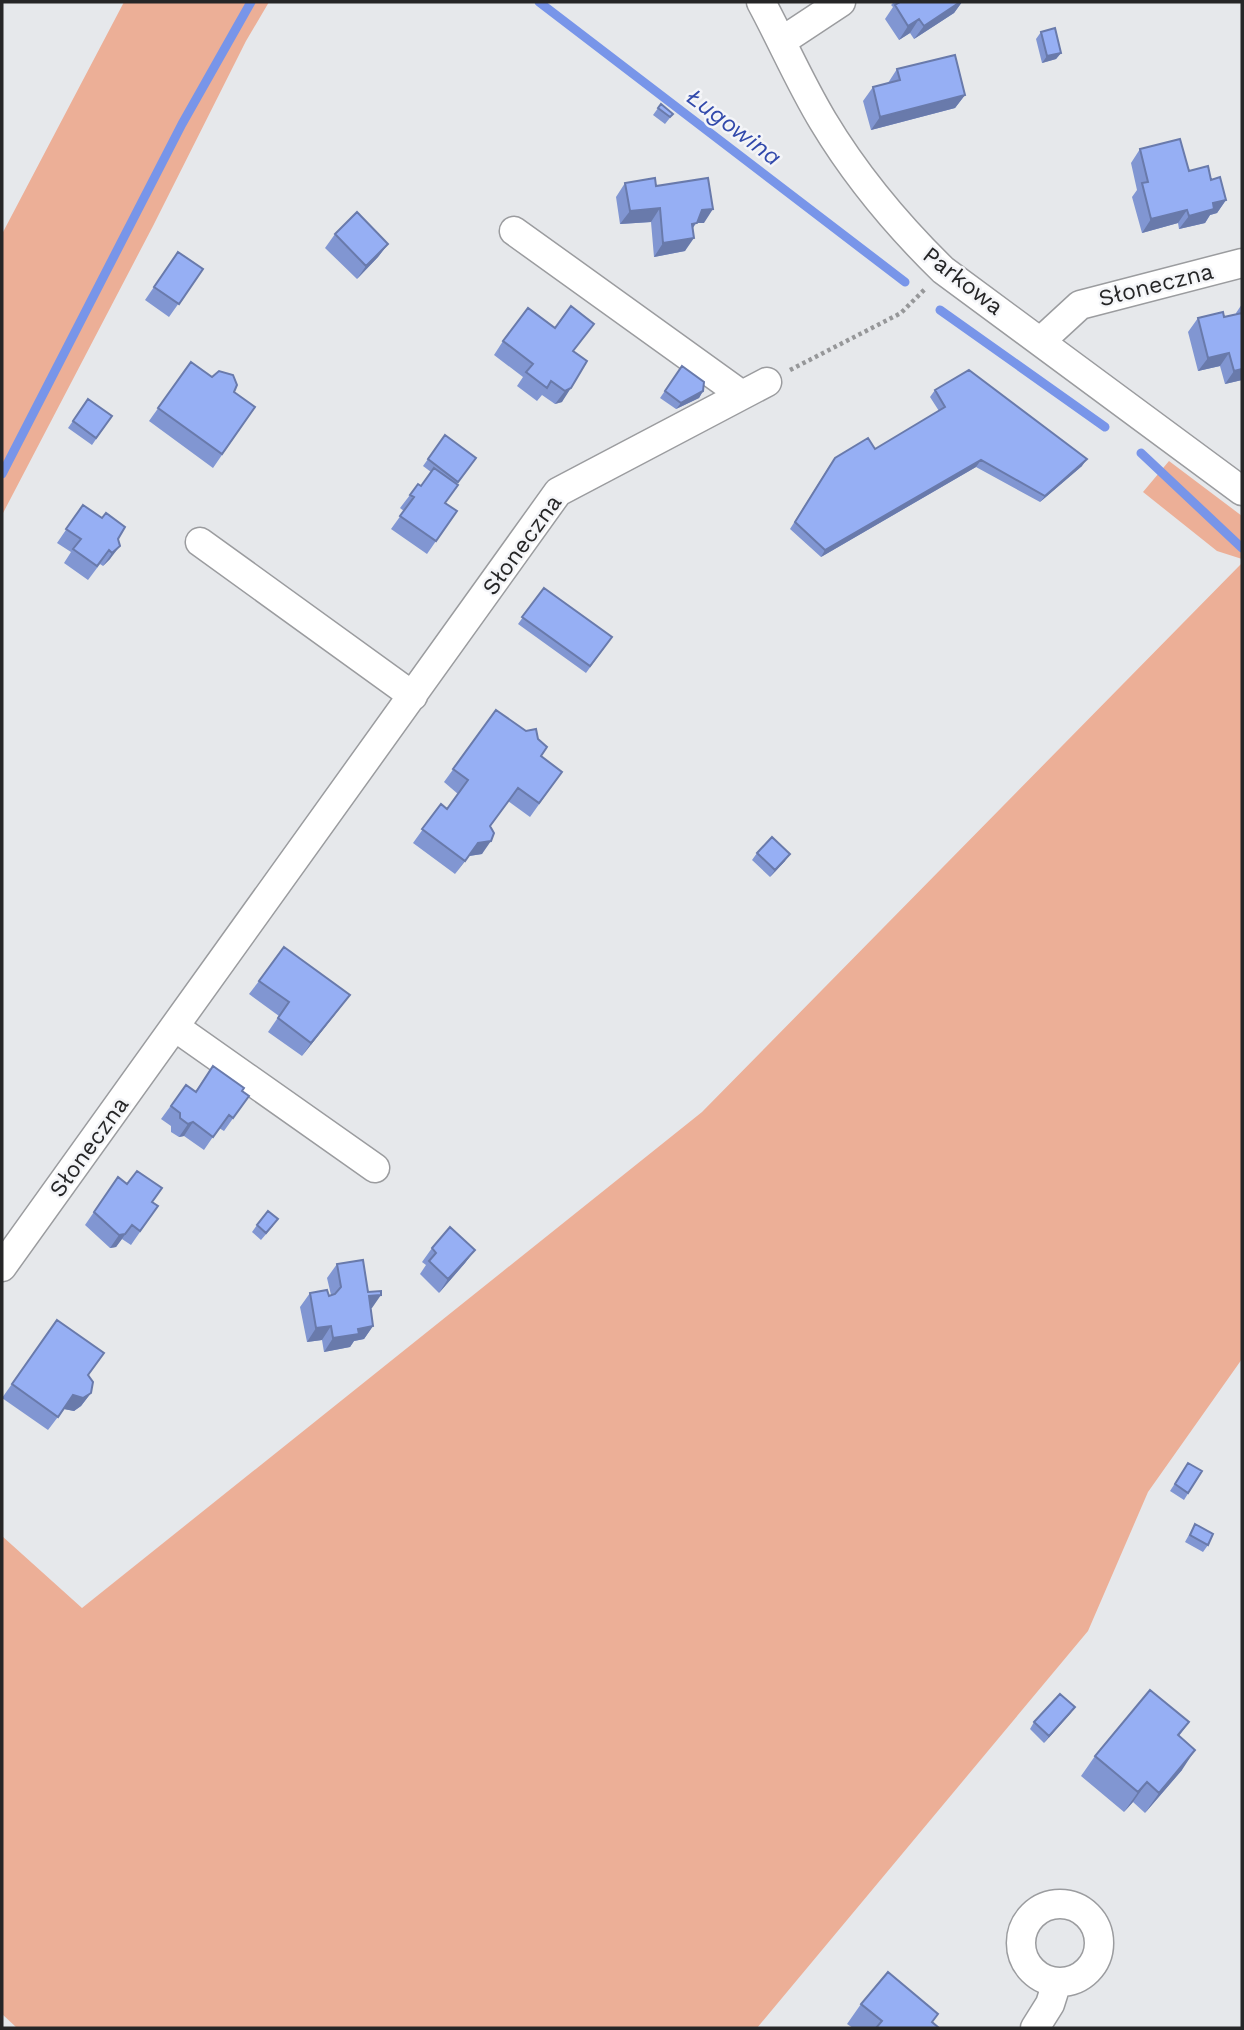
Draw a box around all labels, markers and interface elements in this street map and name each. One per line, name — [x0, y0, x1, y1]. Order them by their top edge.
water label: Ługowina — [681, 82, 787, 172]
street label: Parkowa — [917, 241, 1009, 321]
street label: Słoneczna — [1096, 258, 1216, 312]
street label: Słoneczna — [477, 490, 567, 600]
street label: Słoneczna — [44, 1092, 134, 1202]

